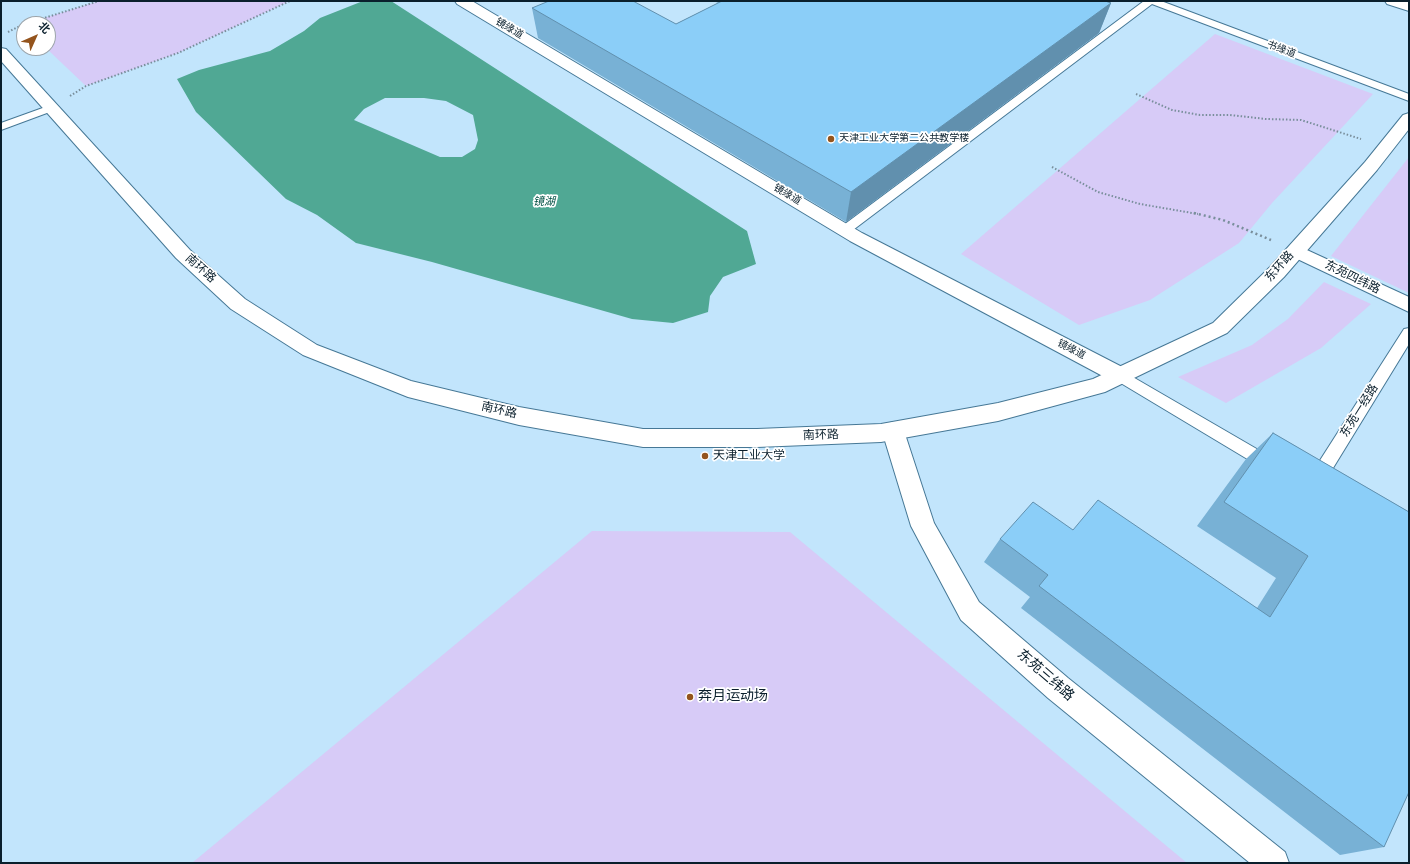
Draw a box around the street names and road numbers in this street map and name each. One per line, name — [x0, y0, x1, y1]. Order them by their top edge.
street label: 镜缘道 — [493, 16, 525, 42]
street label: 书缘道 — [1265, 39, 1297, 61]
street label: 镜缘道 — [771, 182, 803, 208]
street label: 东环路 — [1263, 249, 1297, 285]
street label: 南环路 — [182, 252, 218, 286]
street label: 东苑四纬路 — [1322, 258, 1382, 298]
street label: 镜缘道 — [1055, 338, 1087, 362]
street label: 东苑一经路 — [1338, 382, 1382, 440]
street label: 南环路 — [480, 400, 518, 422]
street label: 南环路 — [803, 428, 839, 444]
street label: 东苑三纬路 — [1013, 647, 1077, 705]

